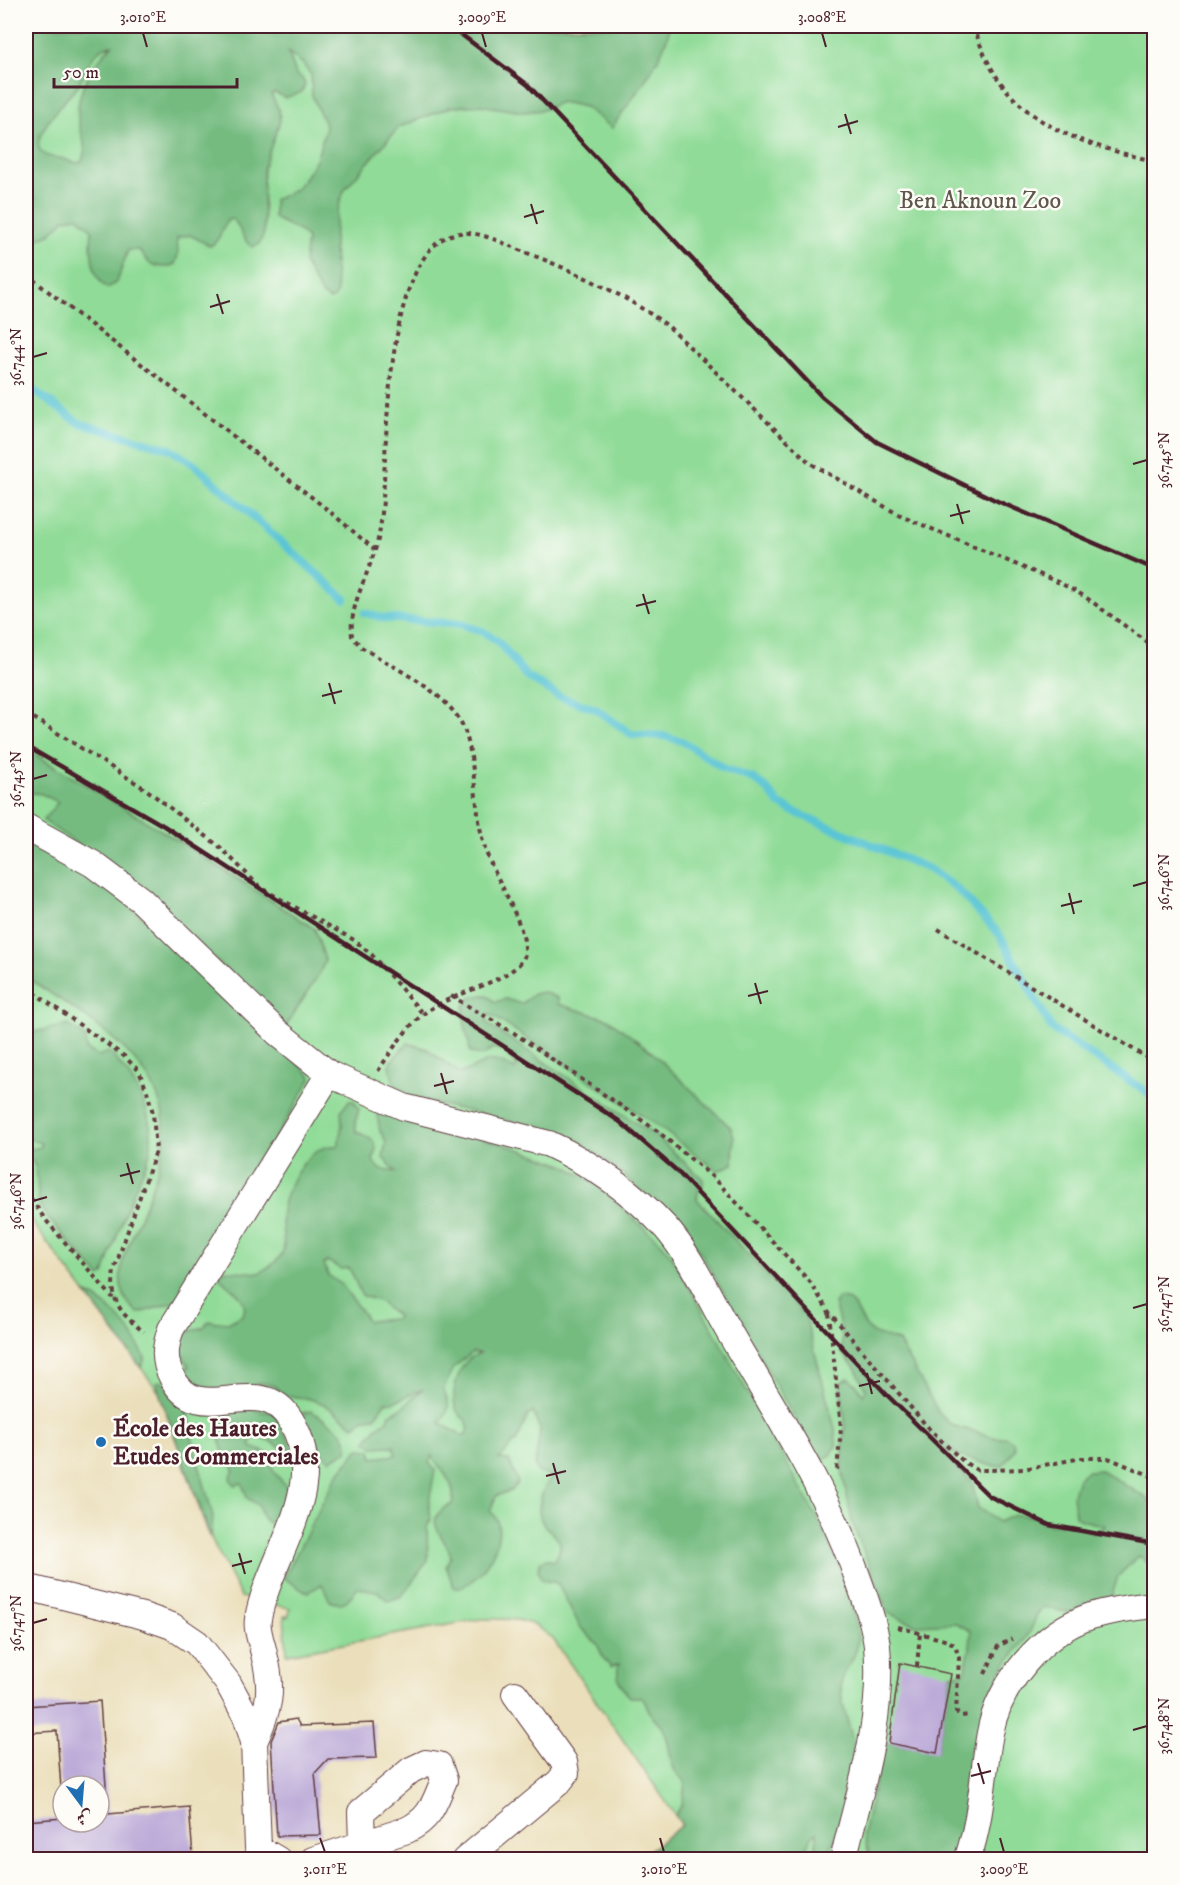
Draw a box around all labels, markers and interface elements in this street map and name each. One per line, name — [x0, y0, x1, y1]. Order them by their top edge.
text: 3.010°E — [120, 8, 166, 27]
text: 3.009°E — [458, 8, 506, 27]
text: 3.008°E — [798, 8, 846, 27]
scale bar — [54, 51, 237, 89]
text: 50 m — [63, 62, 99, 84]
park label: Ben Aknoun Zoo — [899, 186, 1061, 216]
text: 36.744°N — [7, 328, 26, 386]
text: 36.745°N — [1155, 432, 1174, 488]
text: 36.745°N — [7, 751, 26, 807]
text: 36.746°N — [1155, 853, 1174, 911]
text: 36.746°N — [7, 1172, 26, 1230]
text: 36.747°N — [1155, 1276, 1174, 1332]
place label: École des Hautes Etudes Commerciales — [113, 1413, 319, 1472]
marker: École des Hautes Etudes Commerciales — [94, 1435, 108, 1449]
text: 36.747°N — [7, 1595, 26, 1651]
text: 36.748°N — [1155, 1698, 1174, 1754]
north arrow — [51, 1774, 111, 1834]
text: ش — [74, 1806, 95, 1829]
text: 3.011°E — [303, 1860, 347, 1879]
text: 3.010°E — [641, 1860, 687, 1879]
text: 3.009°E — [980, 1860, 1028, 1879]

